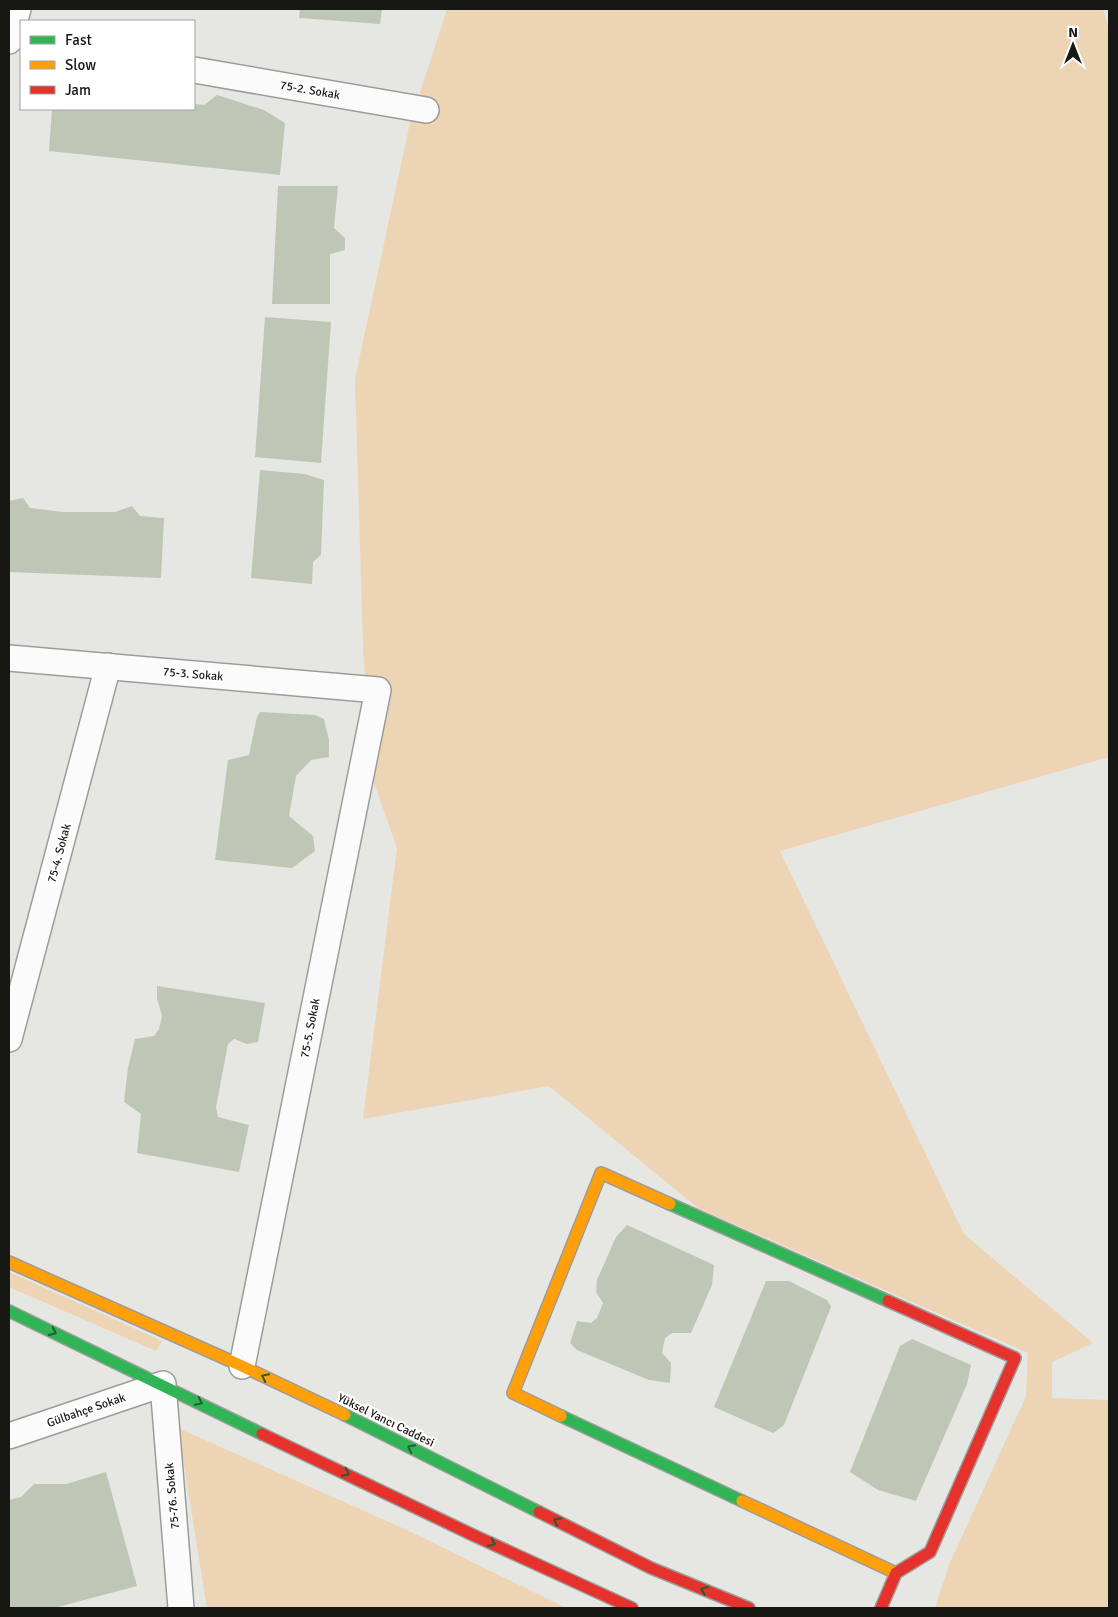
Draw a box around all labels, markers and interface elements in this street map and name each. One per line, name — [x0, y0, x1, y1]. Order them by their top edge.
legend — [20, 20, 195, 110]
north arrow — [1048, 20, 1098, 70]
text: N — [1068, 24, 1078, 41]
text: Fast — [65, 31, 92, 49]
text: Slow — [65, 56, 96, 74]
street label: 75-2. Sokak — [279, 78, 341, 103]
text: Jam — [65, 81, 91, 99]
street label: 75-3. Sokak — [162, 664, 224, 685]
street label: 75-4. Sokak — [44, 822, 75, 884]
street label: 75-5. Sokak — [297, 997, 324, 1059]
one-way arrow — [48, 1326, 57, 1336]
one-way arrow — [261, 1373, 270, 1383]
street label: Gülbahçe Sokak — [45, 1390, 127, 1431]
street label: Yüksel Yancı Caddesi — [335, 1390, 437, 1450]
one-way arrow — [194, 1396, 203, 1406]
one-way arrow — [407, 1444, 416, 1454]
street label: 75-76. Sokak — [162, 1462, 183, 1530]
one-way arrow — [340, 1467, 349, 1477]
one-way arrow — [553, 1517, 562, 1527]
one-way arrow — [487, 1537, 496, 1547]
one-way arrow — [700, 1585, 709, 1596]

